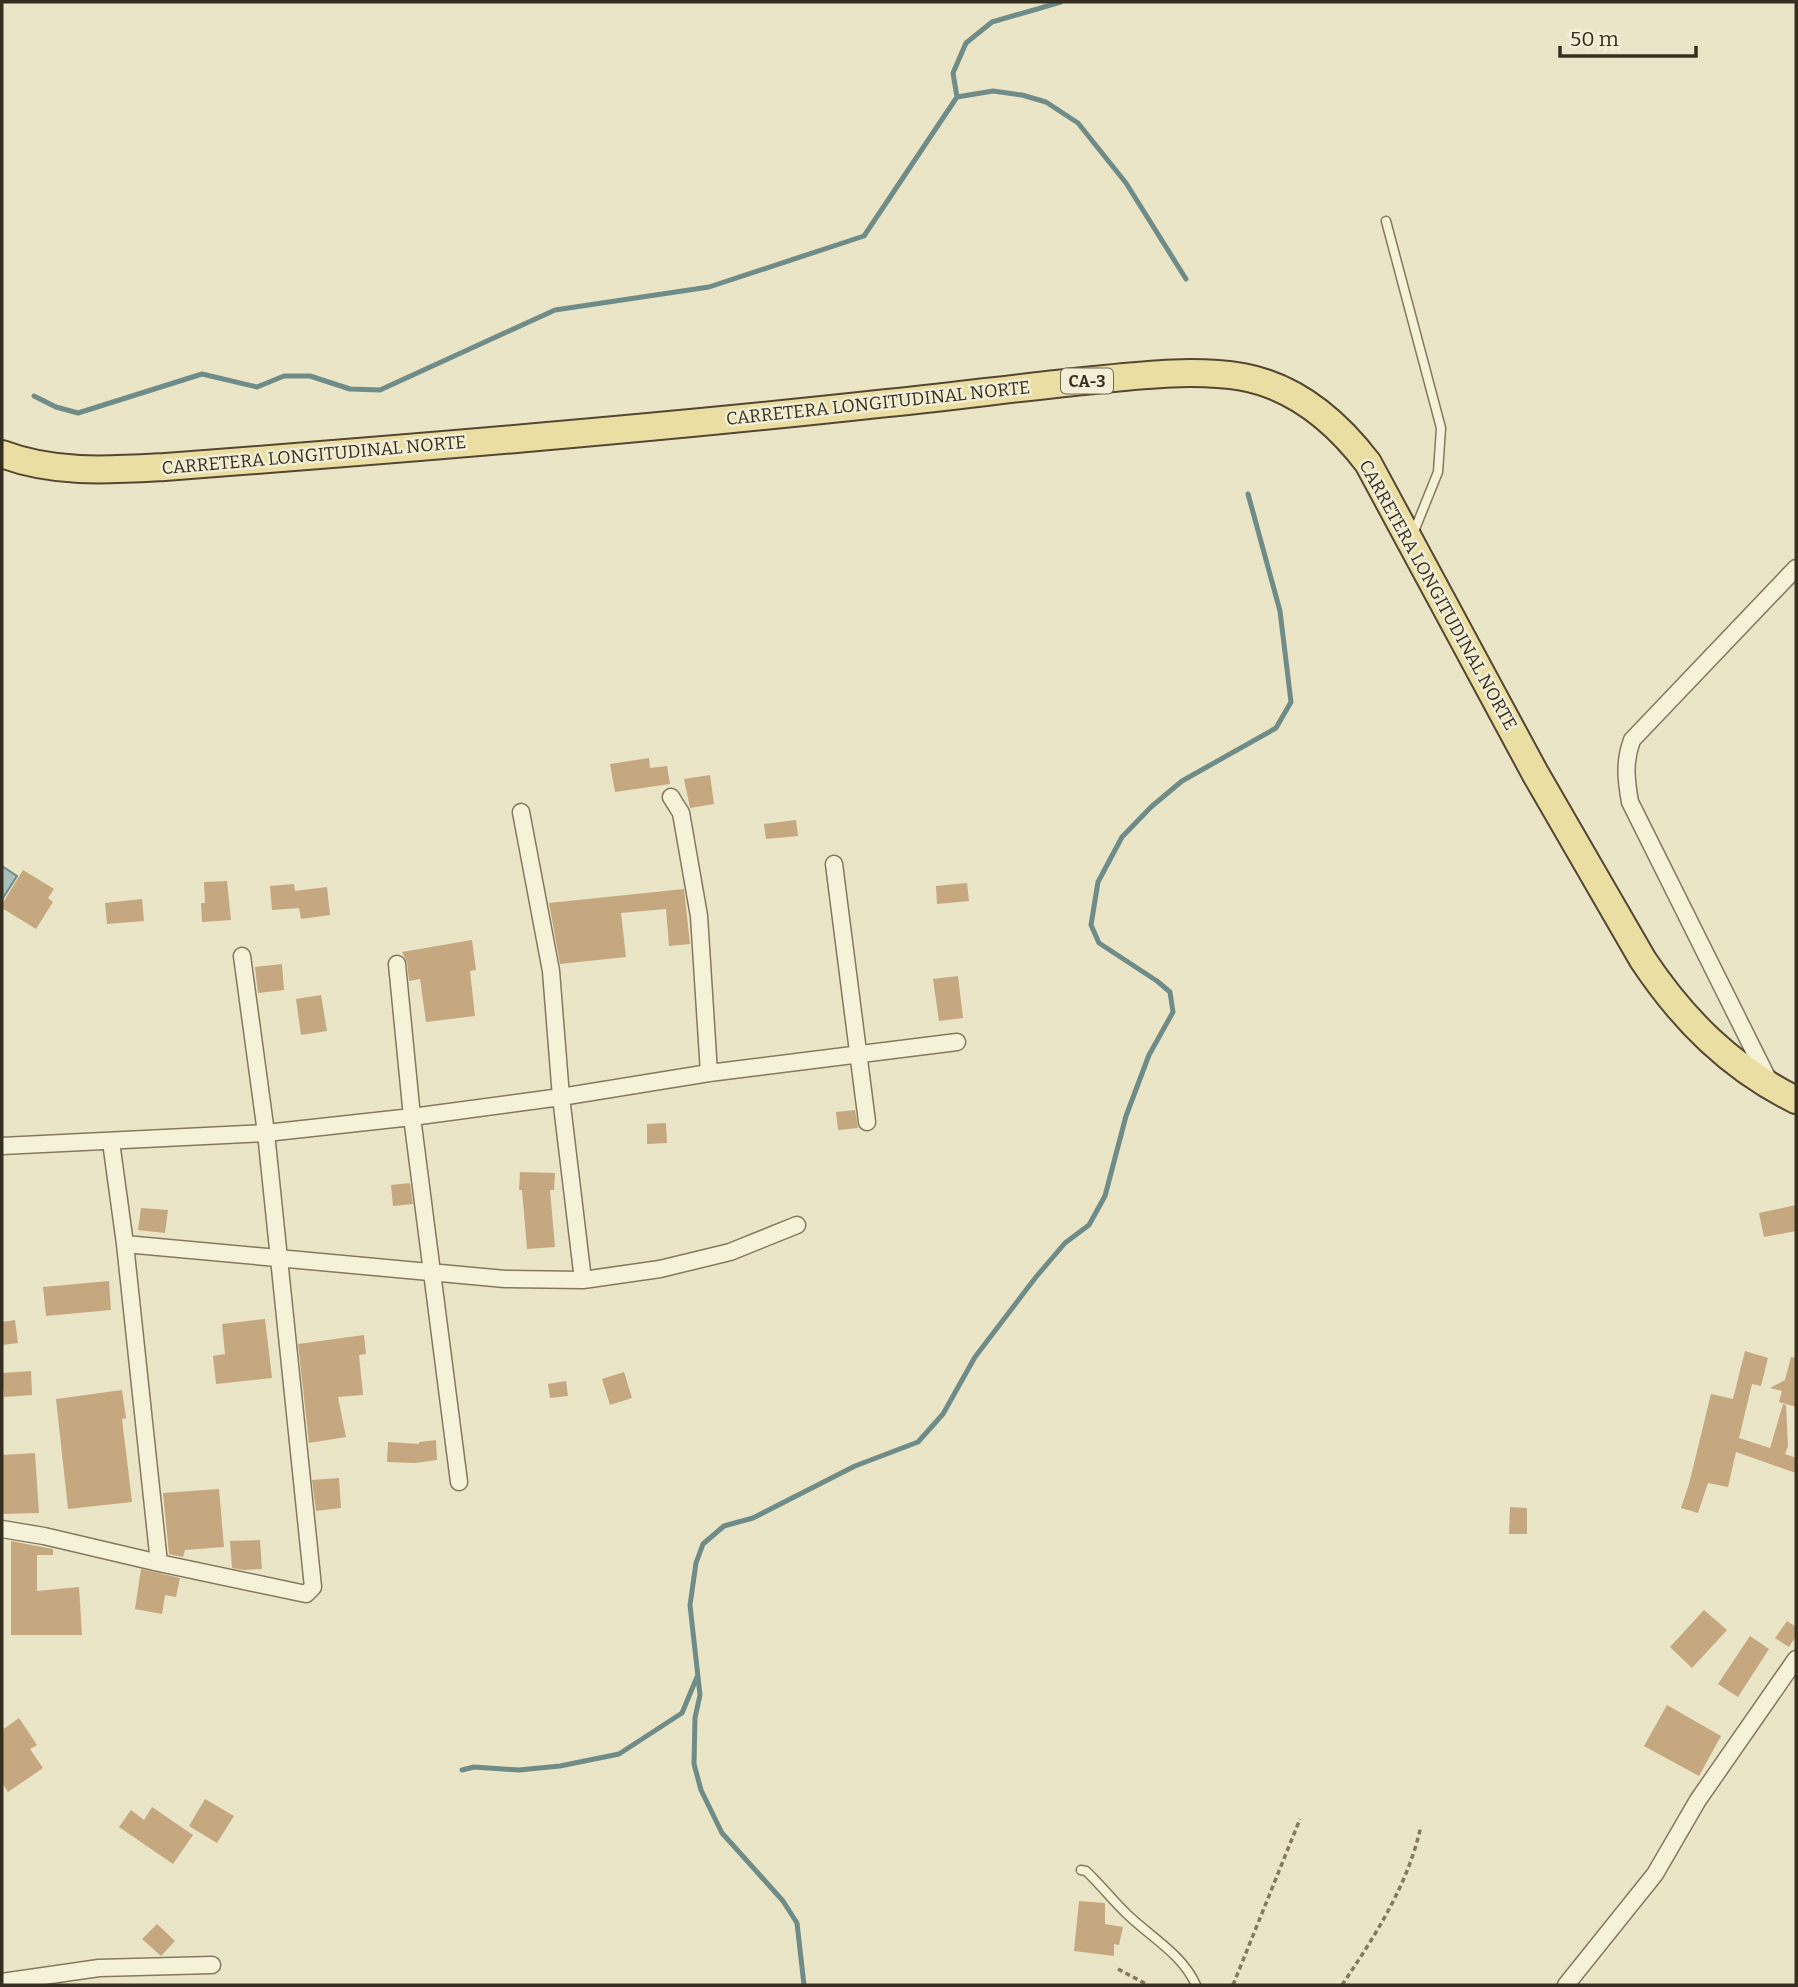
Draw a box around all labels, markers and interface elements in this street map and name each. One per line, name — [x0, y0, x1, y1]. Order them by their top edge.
scale bar — [1560, 14, 1696, 58]
text: 50 m — [1570, 26, 1619, 52]
road number: CA-3 — [1061, 368, 1113, 394]
street label: CARRETERA LONGITUDINAL NORTE — [725, 376, 1031, 430]
street label: CARRETERA LONGITUDINAL NORTE — [161, 431, 467, 479]
street label: CARRETERA LONGITUDINAL NORTE — [1354, 456, 1522, 734]

